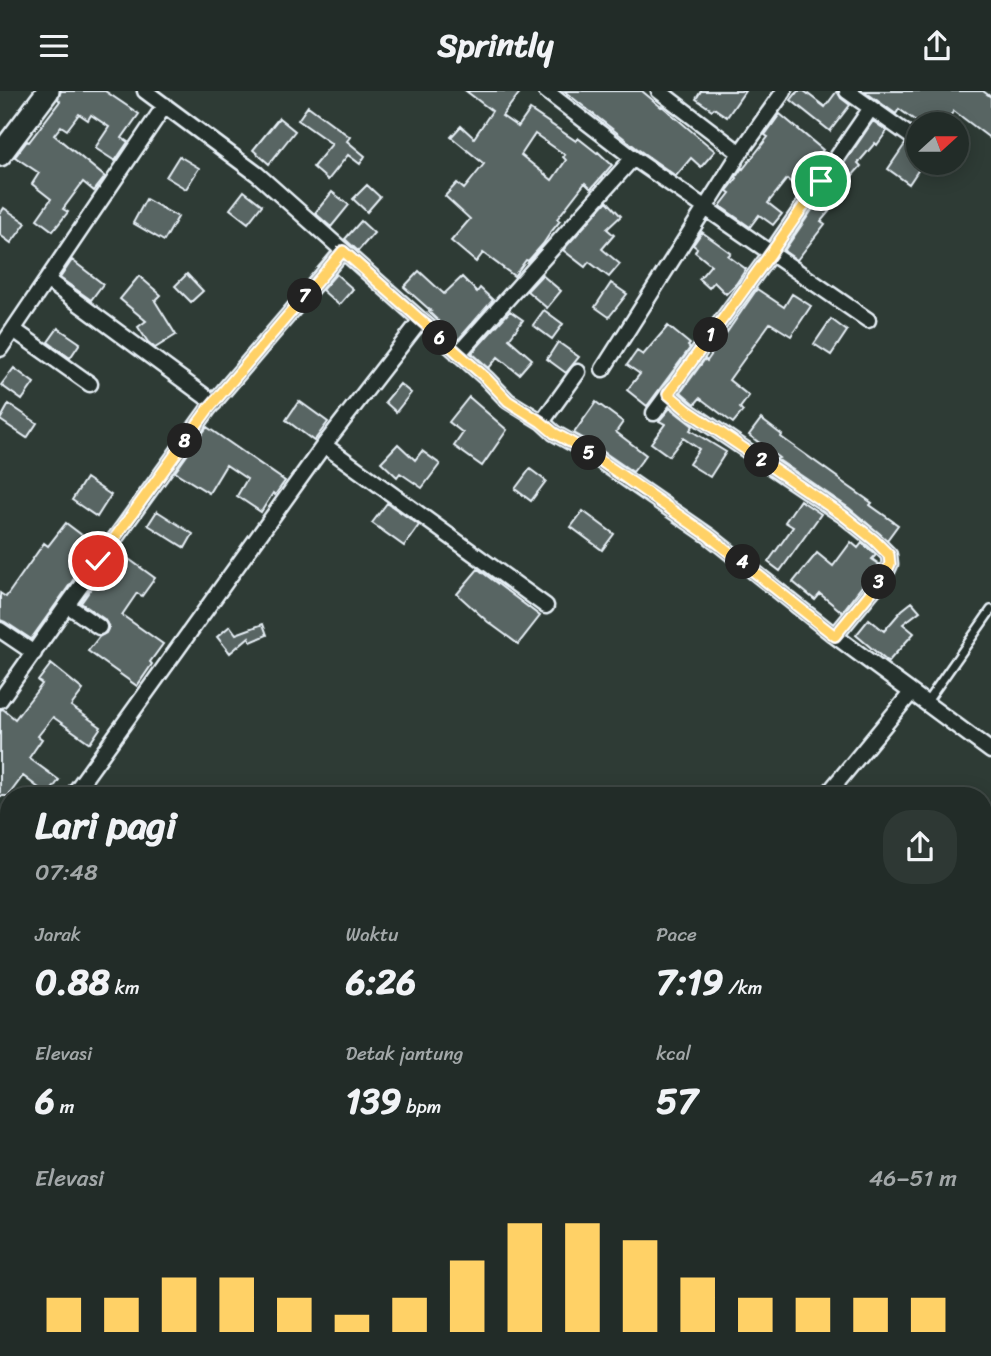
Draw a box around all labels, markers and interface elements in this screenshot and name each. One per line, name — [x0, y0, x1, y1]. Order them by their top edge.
text: Sprintly — [438, 17, 553, 74]
icon: menu — [35, 27, 73, 65]
icon: share — [918, 27, 956, 65]
north arrow — [906, 112, 970, 175]
map controls — [906, 112, 969, 175]
pin — [791, 151, 851, 211]
icon: arrive — [802, 162, 840, 200]
pin: 7 — [288, 279, 322, 313]
text: 7 — [299, 279, 310, 312]
pin: 1 — [694, 317, 728, 353]
text: 1 — [706, 318, 715, 351]
pin: 6 — [422, 321, 458, 355]
text: 6 — [434, 321, 445, 354]
pin: 8 — [168, 423, 202, 459]
text: 8 — [179, 424, 190, 457]
pin: 5 — [572, 435, 606, 471]
text: 5 — [583, 436, 594, 469]
pin: 2 — [744, 443, 780, 477]
text: 2 — [756, 443, 767, 476]
pin — [68, 531, 128, 591]
icon: check — [79, 542, 117, 580]
pin: 4 — [726, 545, 760, 580]
text: 4 — [737, 545, 748, 578]
pin: 3 — [862, 565, 896, 599]
text: 3 — [873, 565, 884, 598]
text: Lari pagi — [35, 792, 176, 859]
button: share — [883, 810, 957, 884]
text: 07:48 — [35, 852, 98, 893]
text: Jarak — [35, 918, 81, 951]
text: Waktu — [346, 918, 398, 951]
text: Pace — [656, 918, 697, 951]
text: 0.88 — [35, 951, 110, 1013]
text: 6:26 — [346, 951, 416, 1013]
text: 7:19 — [656, 951, 723, 1013]
text: km — [110, 971, 140, 1004]
text: /km — [723, 971, 762, 1004]
text: Elevasi — [35, 1037, 92, 1070]
text: Detak jantung — [346, 1037, 463, 1070]
text: kcal — [656, 1037, 691, 1070]
text: 6 — [35, 1070, 55, 1132]
text: 139 — [346, 1070, 401, 1132]
text: 57 — [656, 1070, 698, 1132]
text: m — [55, 1090, 74, 1123]
text: bpm — [401, 1090, 441, 1123]
text: Elevasi — [35, 1158, 104, 1199]
text: 46–51 m — [869, 1158, 957, 1199]

